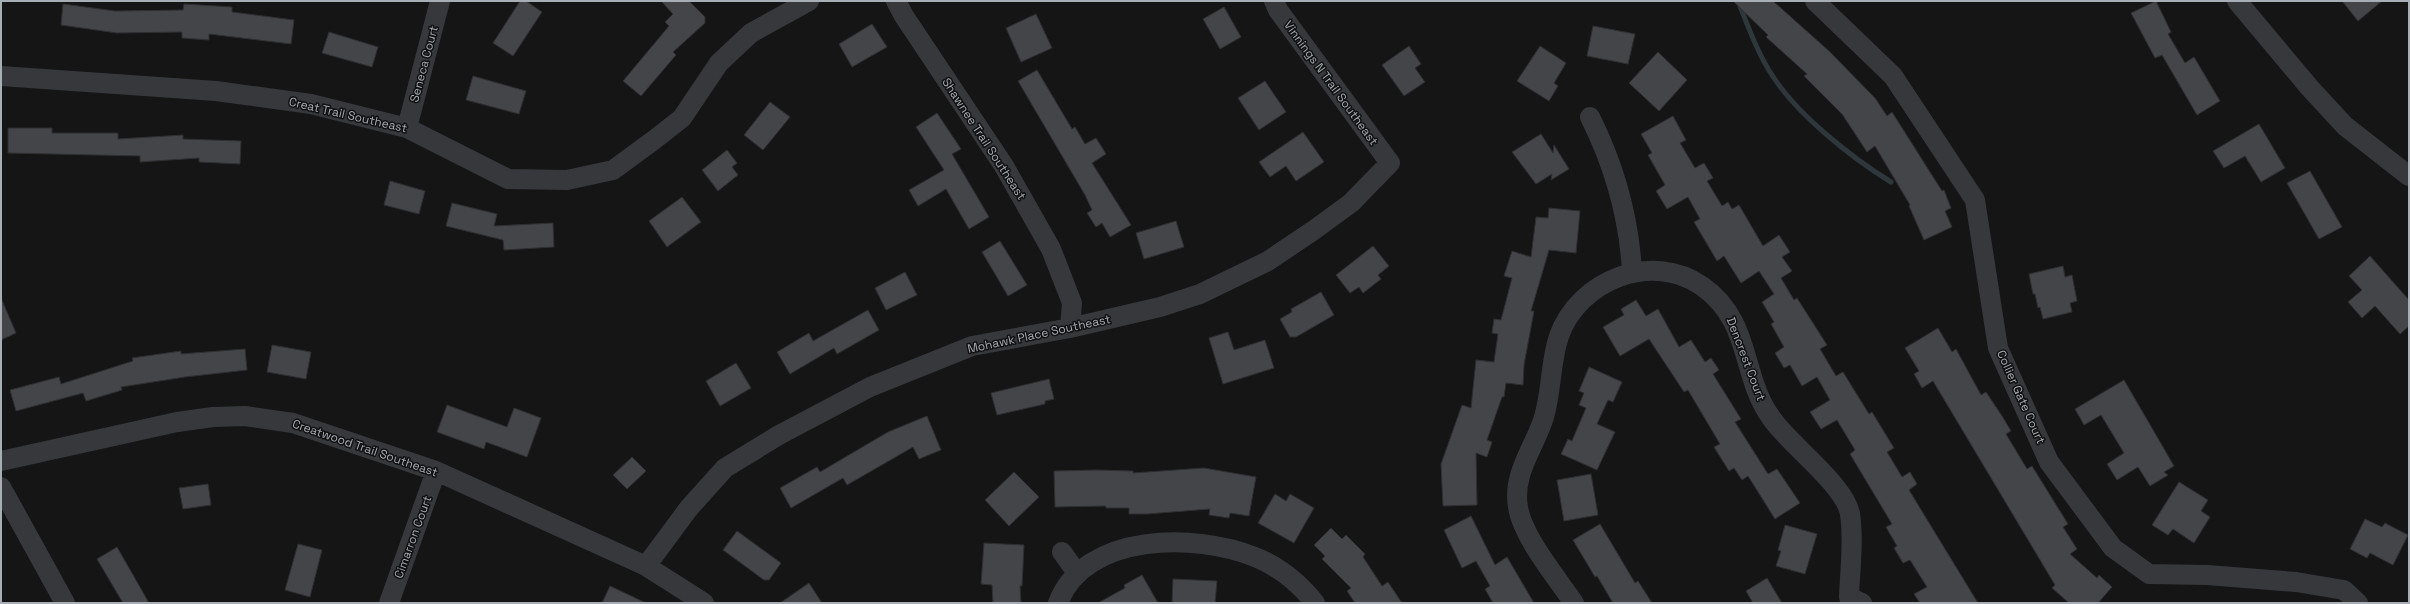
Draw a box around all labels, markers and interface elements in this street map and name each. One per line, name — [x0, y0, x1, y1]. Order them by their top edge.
street label: Vinnings N Trail Southeast — [1280, 18, 1382, 148]
street label: Seneca Court — [406, 24, 442, 104]
street label: Shawnee Trail Southeast — [939, 75, 1029, 203]
street label: Creat Trail Southeast — [287, 94, 409, 136]
street label: Mohawk Place Southeast — [966, 311, 1112, 357]
street label: Dencrest Court — [1723, 315, 1769, 403]
street label: Collier Gate Court — [1993, 348, 2049, 446]
street label: Creatwood Trail Southeast — [290, 416, 440, 480]
street label: Cimarron Court — [391, 493, 435, 581]

